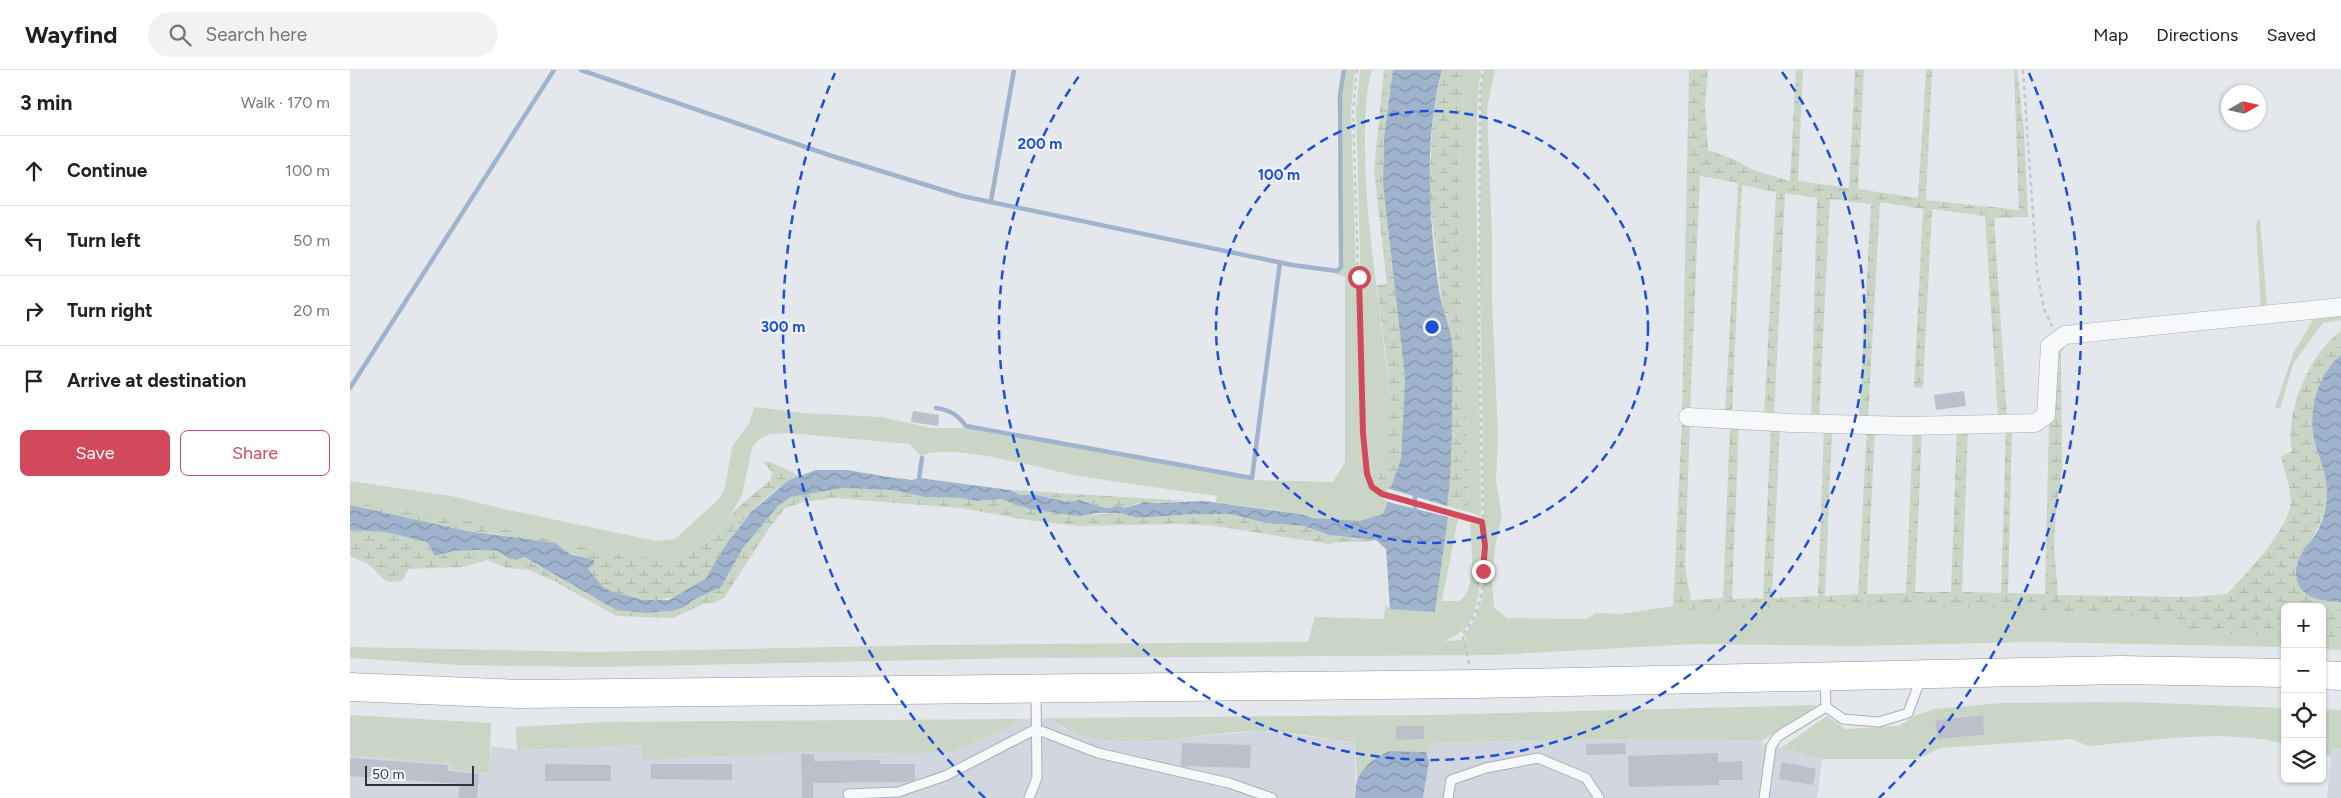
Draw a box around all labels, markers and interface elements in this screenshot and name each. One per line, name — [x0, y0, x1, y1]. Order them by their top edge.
search box — [148, 12, 498, 57]
text: Wayfind — [25, 20, 118, 49]
icon: search — [166, 21, 194, 49]
text: Search here — [206, 23, 307, 46]
text: Map — [2093, 24, 2128, 46]
text: Directions — [2156, 24, 2238, 46]
text: Saved — [2266, 24, 2316, 46]
north arrow — [2221, 85, 2266, 130]
text: 3 min — [20, 90, 72, 115]
text: Walk · 170 m — [241, 93, 330, 112]
text: 200 m — [1018, 135, 1062, 153]
icon: ahead — [20, 157, 48, 185]
text: Continue — [67, 159, 147, 182]
text: 100 m — [285, 161, 330, 180]
text: 100 m — [1258, 166, 1300, 184]
icon: left — [20, 227, 48, 255]
text: Turn left — [67, 229, 141, 252]
text: 50 m — [293, 231, 330, 250]
route start — [1348, 266, 1371, 289]
icon: right — [20, 297, 48, 325]
text: Turn right — [67, 299, 153, 322]
text: 20 m — [293, 301, 330, 320]
text: 300 m — [761, 318, 805, 336]
centre of rings — [1423, 318, 1441, 336]
icon: arrive — [20, 367, 48, 395]
text: Arrive at destination — [67, 369, 246, 392]
button: Save — [20, 430, 170, 476]
button: Share — [180, 430, 330, 476]
route end — [1472, 560, 1495, 583]
map controls — [2281, 603, 2326, 783]
button: + — [2281, 603, 2326, 648]
button: − — [2281, 648, 2326, 693]
button: locate — [2281, 693, 2326, 738]
button: layers — [2281, 738, 2326, 783]
scale bar — [365, 763, 474, 786]
text: 50 m — [372, 766, 404, 783]

